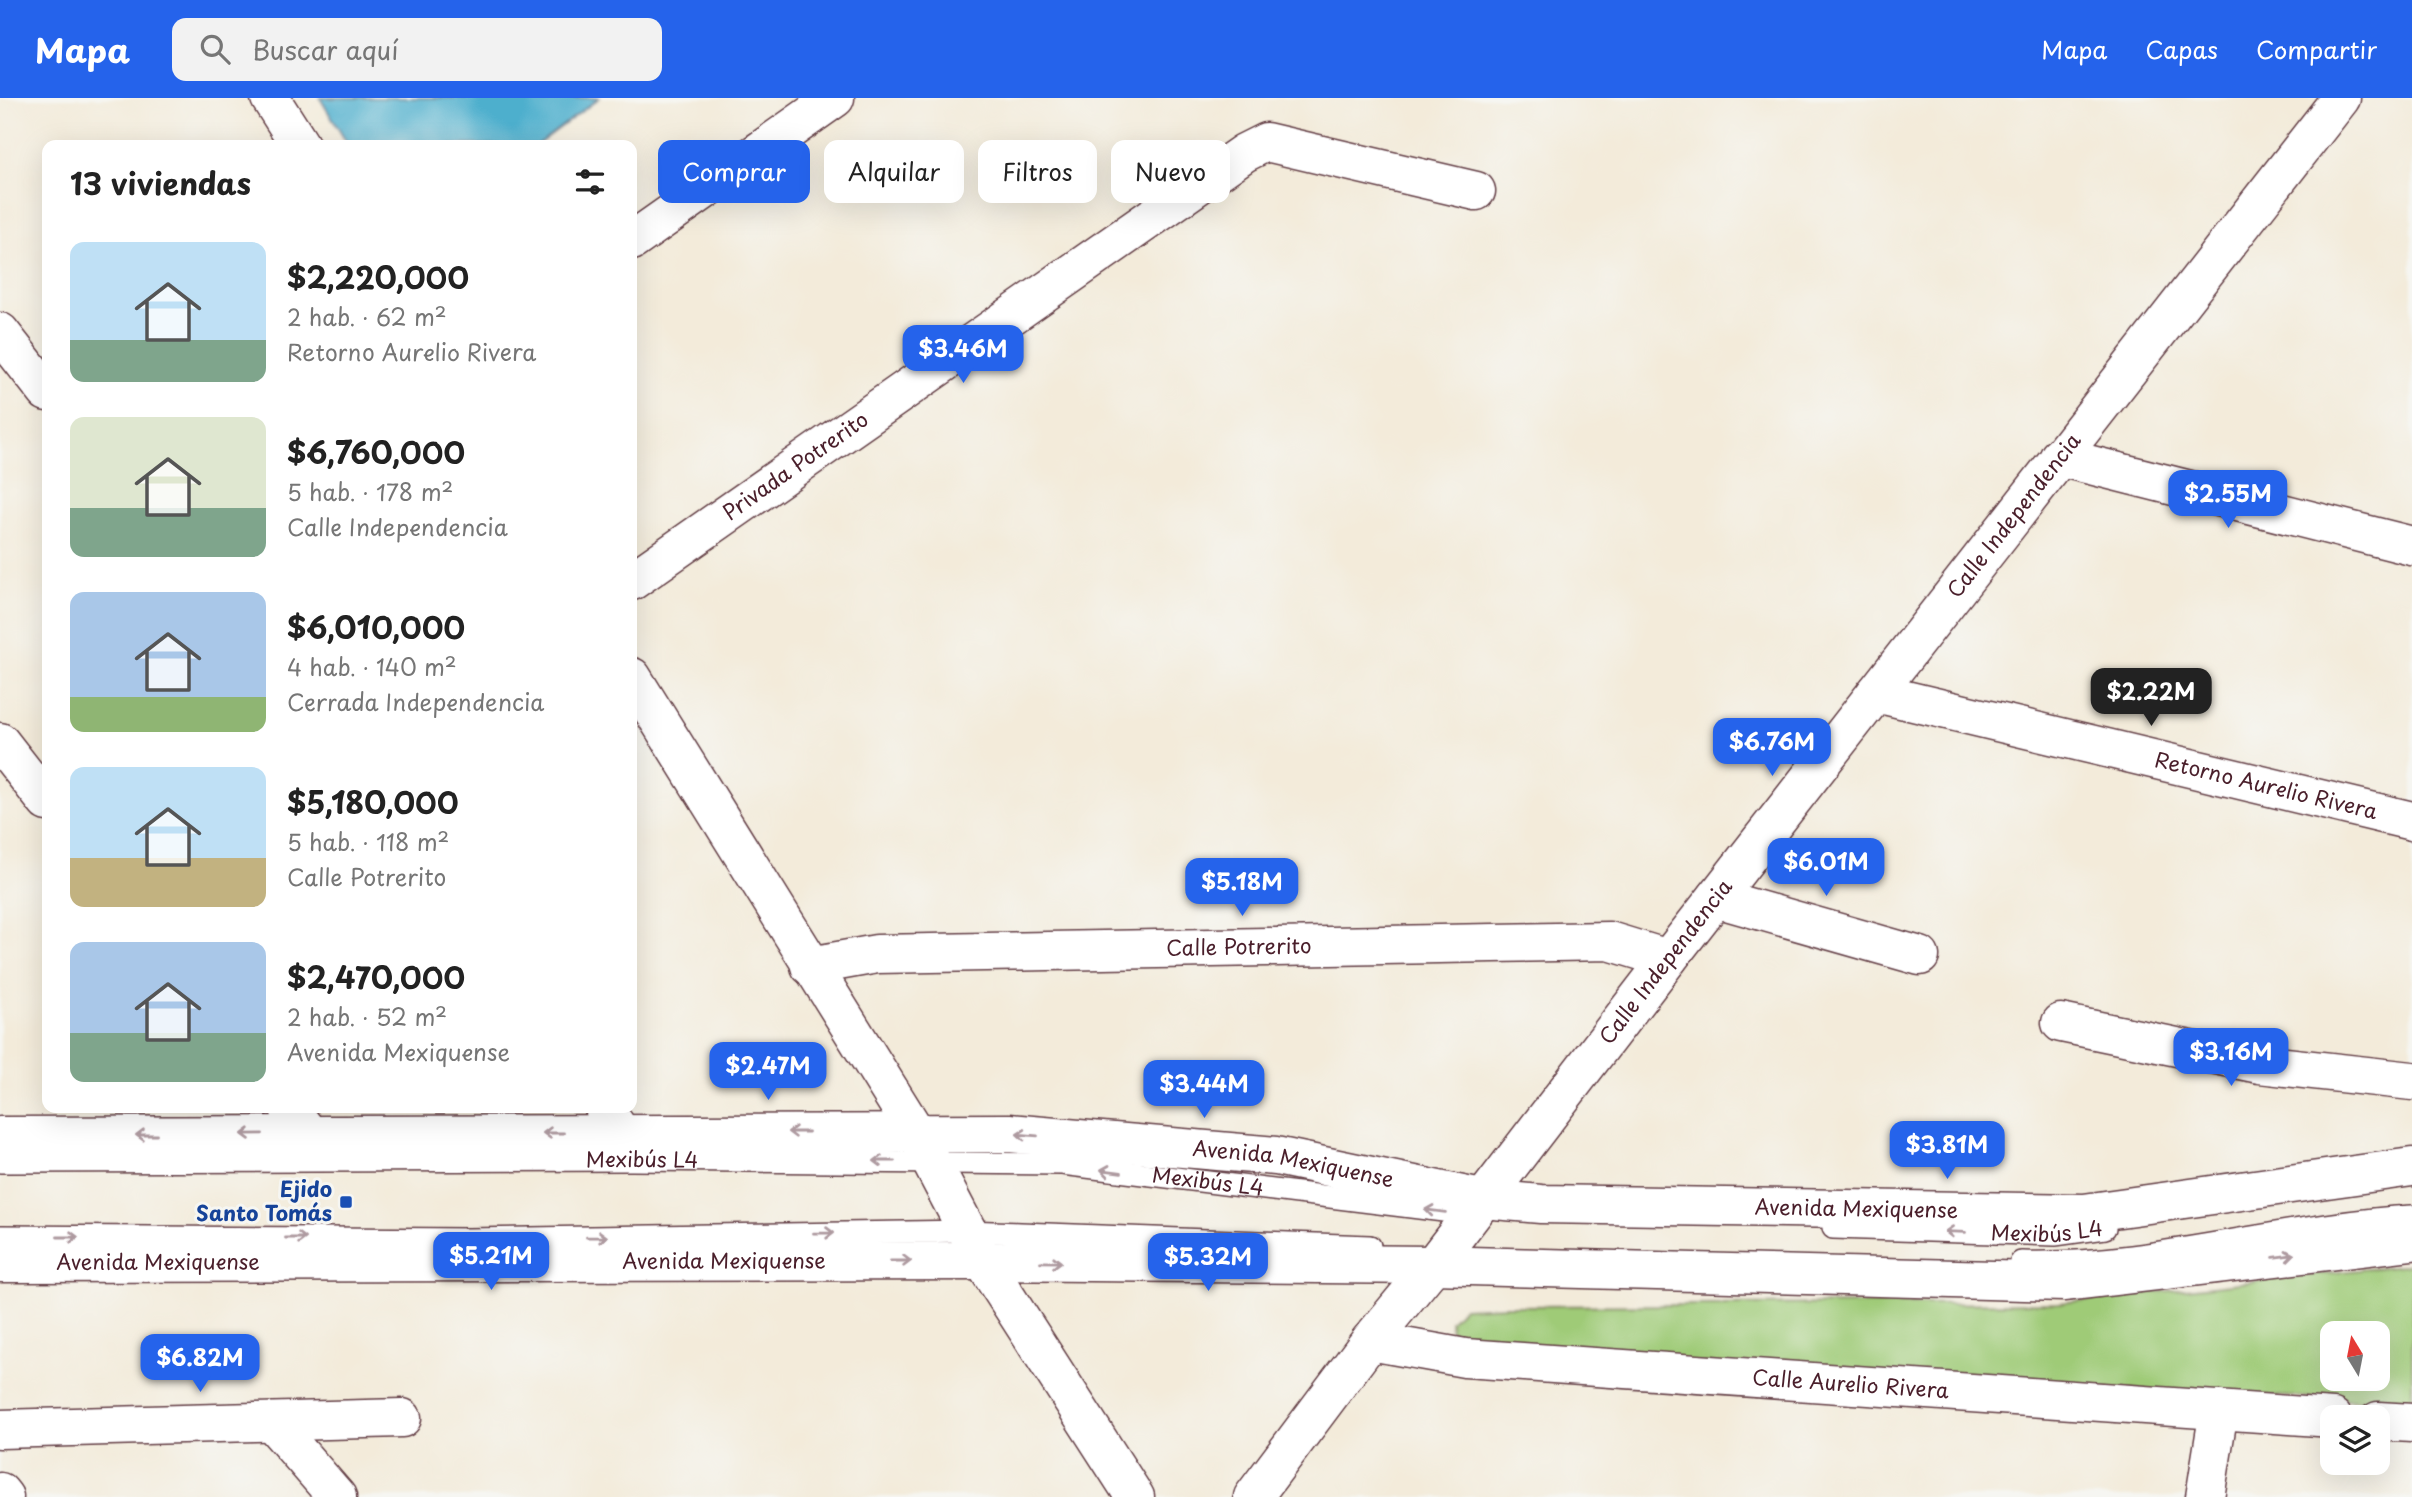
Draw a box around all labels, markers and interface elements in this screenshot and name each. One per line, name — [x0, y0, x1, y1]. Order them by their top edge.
search box — [172, 18, 662, 81]
text: Mapa — [35, 24, 130, 74]
icon: search — [196, 30, 234, 68]
text: Buscar aquí — [252, 30, 398, 69]
text: Mapa — [2041, 31, 2107, 67]
text: Capas — [2145, 31, 2218, 67]
text: Compartir — [2256, 31, 2377, 67]
chip: Comprar — [658, 140, 810, 203]
chip: Alquilar — [824, 140, 964, 203]
chip: Filtros — [978, 140, 1097, 203]
chip: Nuevo — [1111, 140, 1230, 203]
text: 13 viviendas — [70, 160, 251, 205]
icon: filters — [571, 163, 609, 201]
text: $2,220,000 — [287, 254, 469, 299]
icon: home — [126, 270, 210, 354]
text: 2 hab. · 62 m² — [287, 299, 447, 334]
pin: $3.46M — [906, 326, 1020, 385]
text: $3.46M — [919, 330, 1007, 365]
text: Retorno Aurelio Rivera — [287, 334, 536, 369]
street label: Privada Potrerito — [715, 403, 874, 527]
street label: Calle Independencia — [1938, 425, 2088, 604]
text: $6,760,000 — [287, 429, 465, 474]
icon: home — [126, 445, 210, 529]
pin: $2.55M — [2171, 470, 2285, 530]
text: 5 hab. · 178 m² — [287, 474, 453, 509]
text: $2.55M — [2184, 475, 2272, 510]
text: Calle Independencia — [287, 509, 508, 544]
text: $6,010,000 — [287, 604, 465, 649]
icon: home — [126, 620, 210, 704]
text: 4 hab. · 140 m² — [287, 649, 457, 684]
pin: $2.22M — [2094, 668, 2208, 728]
text: $2.22M — [2107, 673, 2195, 708]
text: Cerrada Independencia — [287, 684, 544, 719]
pin: $6.76M — [1715, 718, 1829, 778]
text: $6.76M — [1729, 723, 1815, 758]
street label: Retorno Aurelio Rivera — [2152, 742, 2381, 826]
text: $5,180,000 — [287, 779, 459, 824]
icon: home — [126, 795, 210, 879]
text: 5 hab. · 118 m² — [287, 824, 449, 859]
pin: $6.01M — [1769, 838, 1883, 898]
text: $6.01M — [1783, 843, 1869, 878]
pin: $5.18M — [1185, 858, 1299, 918]
text: Calle Potrerito — [287, 859, 446, 894]
text: $5.18M — [1201, 863, 1283, 898]
street label: Calle Independencia — [1590, 871, 1739, 1050]
street label: Calle Potrerito — [1166, 928, 1312, 963]
text: $2,470,000 — [287, 954, 465, 999]
icon: home — [126, 970, 210, 1054]
text: 2 hab. · 52 m² — [287, 999, 447, 1034]
pin: $3.16M — [2174, 1028, 2288, 1088]
text: $3.16M — [2189, 1033, 2273, 1068]
text: Avenida Mexiquense — [287, 1034, 510, 1069]
pin: $2.47M — [711, 1042, 825, 1102]
text: $2.47M — [725, 1047, 811, 1082]
pin: $3.44M — [1147, 1060, 1261, 1120]
text: $3.44M — [1159, 1065, 1249, 1100]
pin: $3.81M — [1890, 1122, 2004, 1181]
one-way arrow — [786, 1125, 809, 1139]
one-way arrow — [542, 1126, 565, 1140]
text: $3.81M — [1906, 1126, 1988, 1161]
one-way arrow — [241, 1127, 264, 1141]
one-way arrow — [135, 1128, 158, 1142]
one-way arrow — [1016, 1128, 1039, 1141]
street label: Avenida Mexiquense — [1191, 1131, 1397, 1194]
street label: Mexibús L4 — [586, 1142, 698, 1175]
one-way arrow — [873, 1155, 896, 1168]
street label: Mexibús L4 — [1150, 1157, 1266, 1203]
one-way arrow — [1101, 1164, 1123, 1177]
place label: Ejido Santo Tomás — [196, 1172, 332, 1228]
street label: Avenida Mexiquense — [1754, 1190, 1958, 1225]
marker: Ejido Santo Tomás — [338, 1194, 354, 1210]
one-way arrow — [1424, 1204, 1446, 1217]
street label: Mexibús L4 — [1990, 1210, 2105, 1250]
one-way arrow — [1944, 1225, 1967, 1238]
one-way arrow — [812, 1226, 835, 1240]
one-way arrow — [56, 1230, 79, 1244]
one-way arrow — [585, 1230, 608, 1244]
one-way arrow — [284, 1231, 307, 1245]
pin: $5.21M — [434, 1232, 548, 1292]
pin: $5.32M — [1151, 1234, 1265, 1293]
text: $5.21M — [449, 1237, 533, 1272]
text: $5.32M — [1164, 1238, 1252, 1273]
street label: Avenida Mexiquense — [622, 1243, 826, 1276]
street label: Avenida Mexiquense — [56, 1244, 260, 1277]
one-way arrow — [2272, 1250, 2295, 1263]
one-way arrow — [889, 1254, 912, 1268]
one-way arrow — [1039, 1255, 1062, 1268]
north arrow — [2320, 1321, 2390, 1391]
map controls — [2320, 1321, 2390, 1475]
pin: $6.82M — [143, 1334, 257, 1394]
text: $6.82M — [157, 1339, 243, 1374]
street label: Calle Aurelio Rivera — [1751, 1360, 1950, 1405]
button: layers — [2320, 1405, 2390, 1475]

